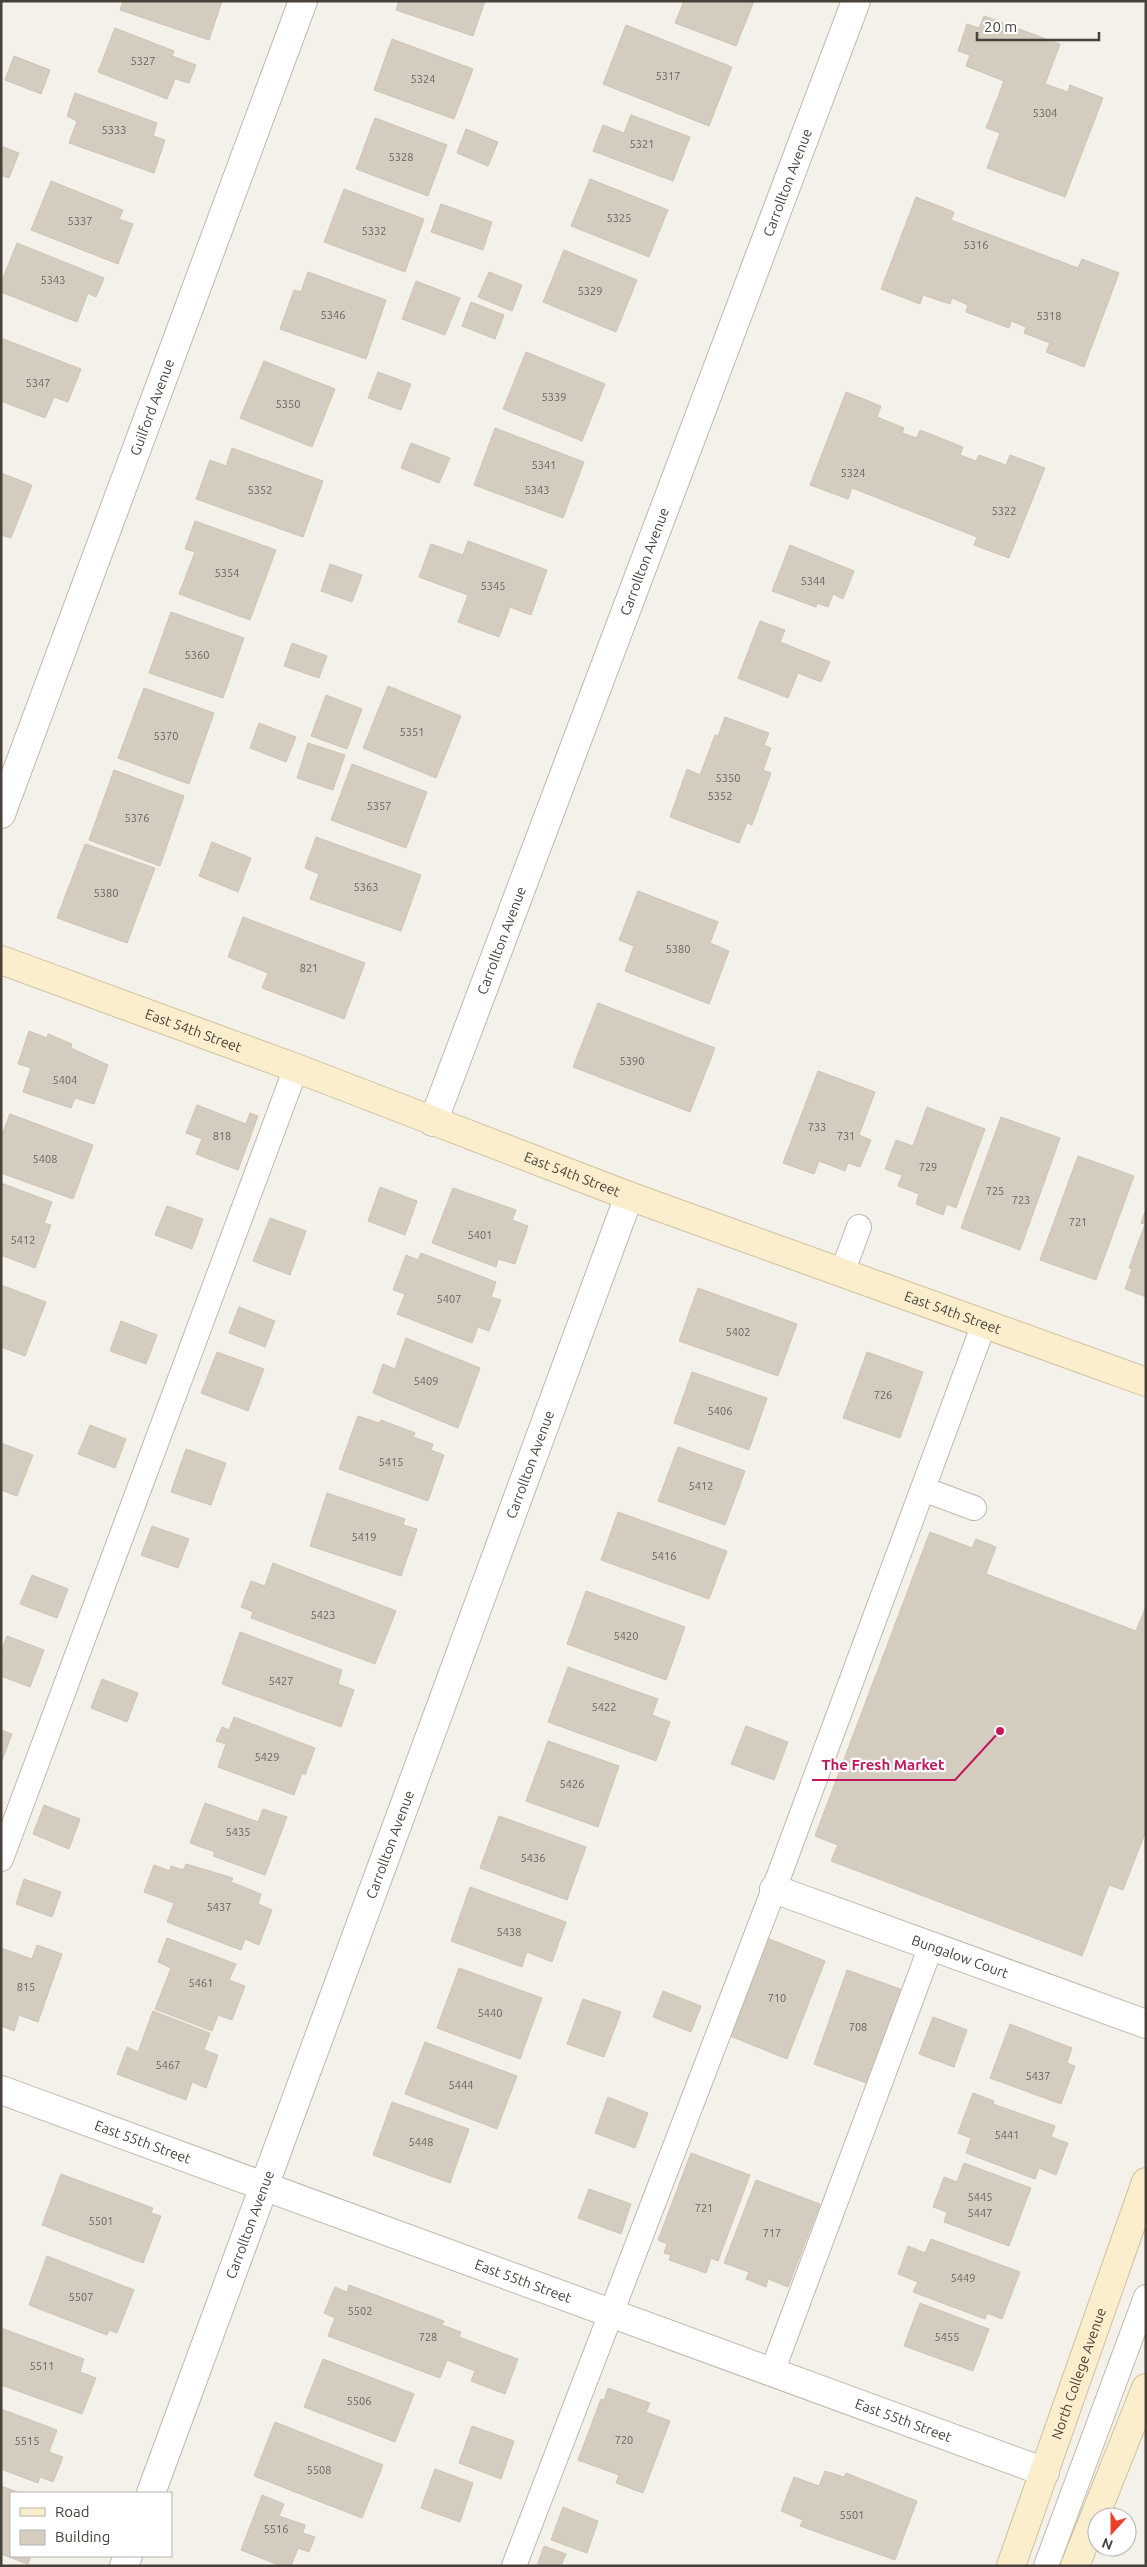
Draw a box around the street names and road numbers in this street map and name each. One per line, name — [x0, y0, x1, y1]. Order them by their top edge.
street label: Carrollton Avenue — [760, 126, 815, 239]
street label: Guilford Avenue — [127, 357, 177, 458]
street label: Carrollton Avenue — [617, 505, 672, 618]
street label: Carrollton Avenue — [474, 884, 529, 997]
street label: East 54th Street — [143, 1006, 244, 1056]
street label: East 54th Street — [522, 1148, 623, 1200]
street label: East 54th Street — [902, 1288, 1004, 1337]
street label: Carrollton Avenue — [503, 1408, 557, 1521]
street label: Carrollton Avenue — [363, 1788, 417, 1901]
street label: Bungalow Court — [910, 1932, 1011, 1982]
street label: East 55th Street — [92, 2117, 194, 2167]
street label: Carrollton Avenue — [223, 2168, 277, 2281]
street label: East 55th Street — [473, 2256, 574, 2306]
street label: North College Avenue — [1048, 2306, 1109, 2441]
street label: East 55th Street — [853, 2395, 954, 2445]

